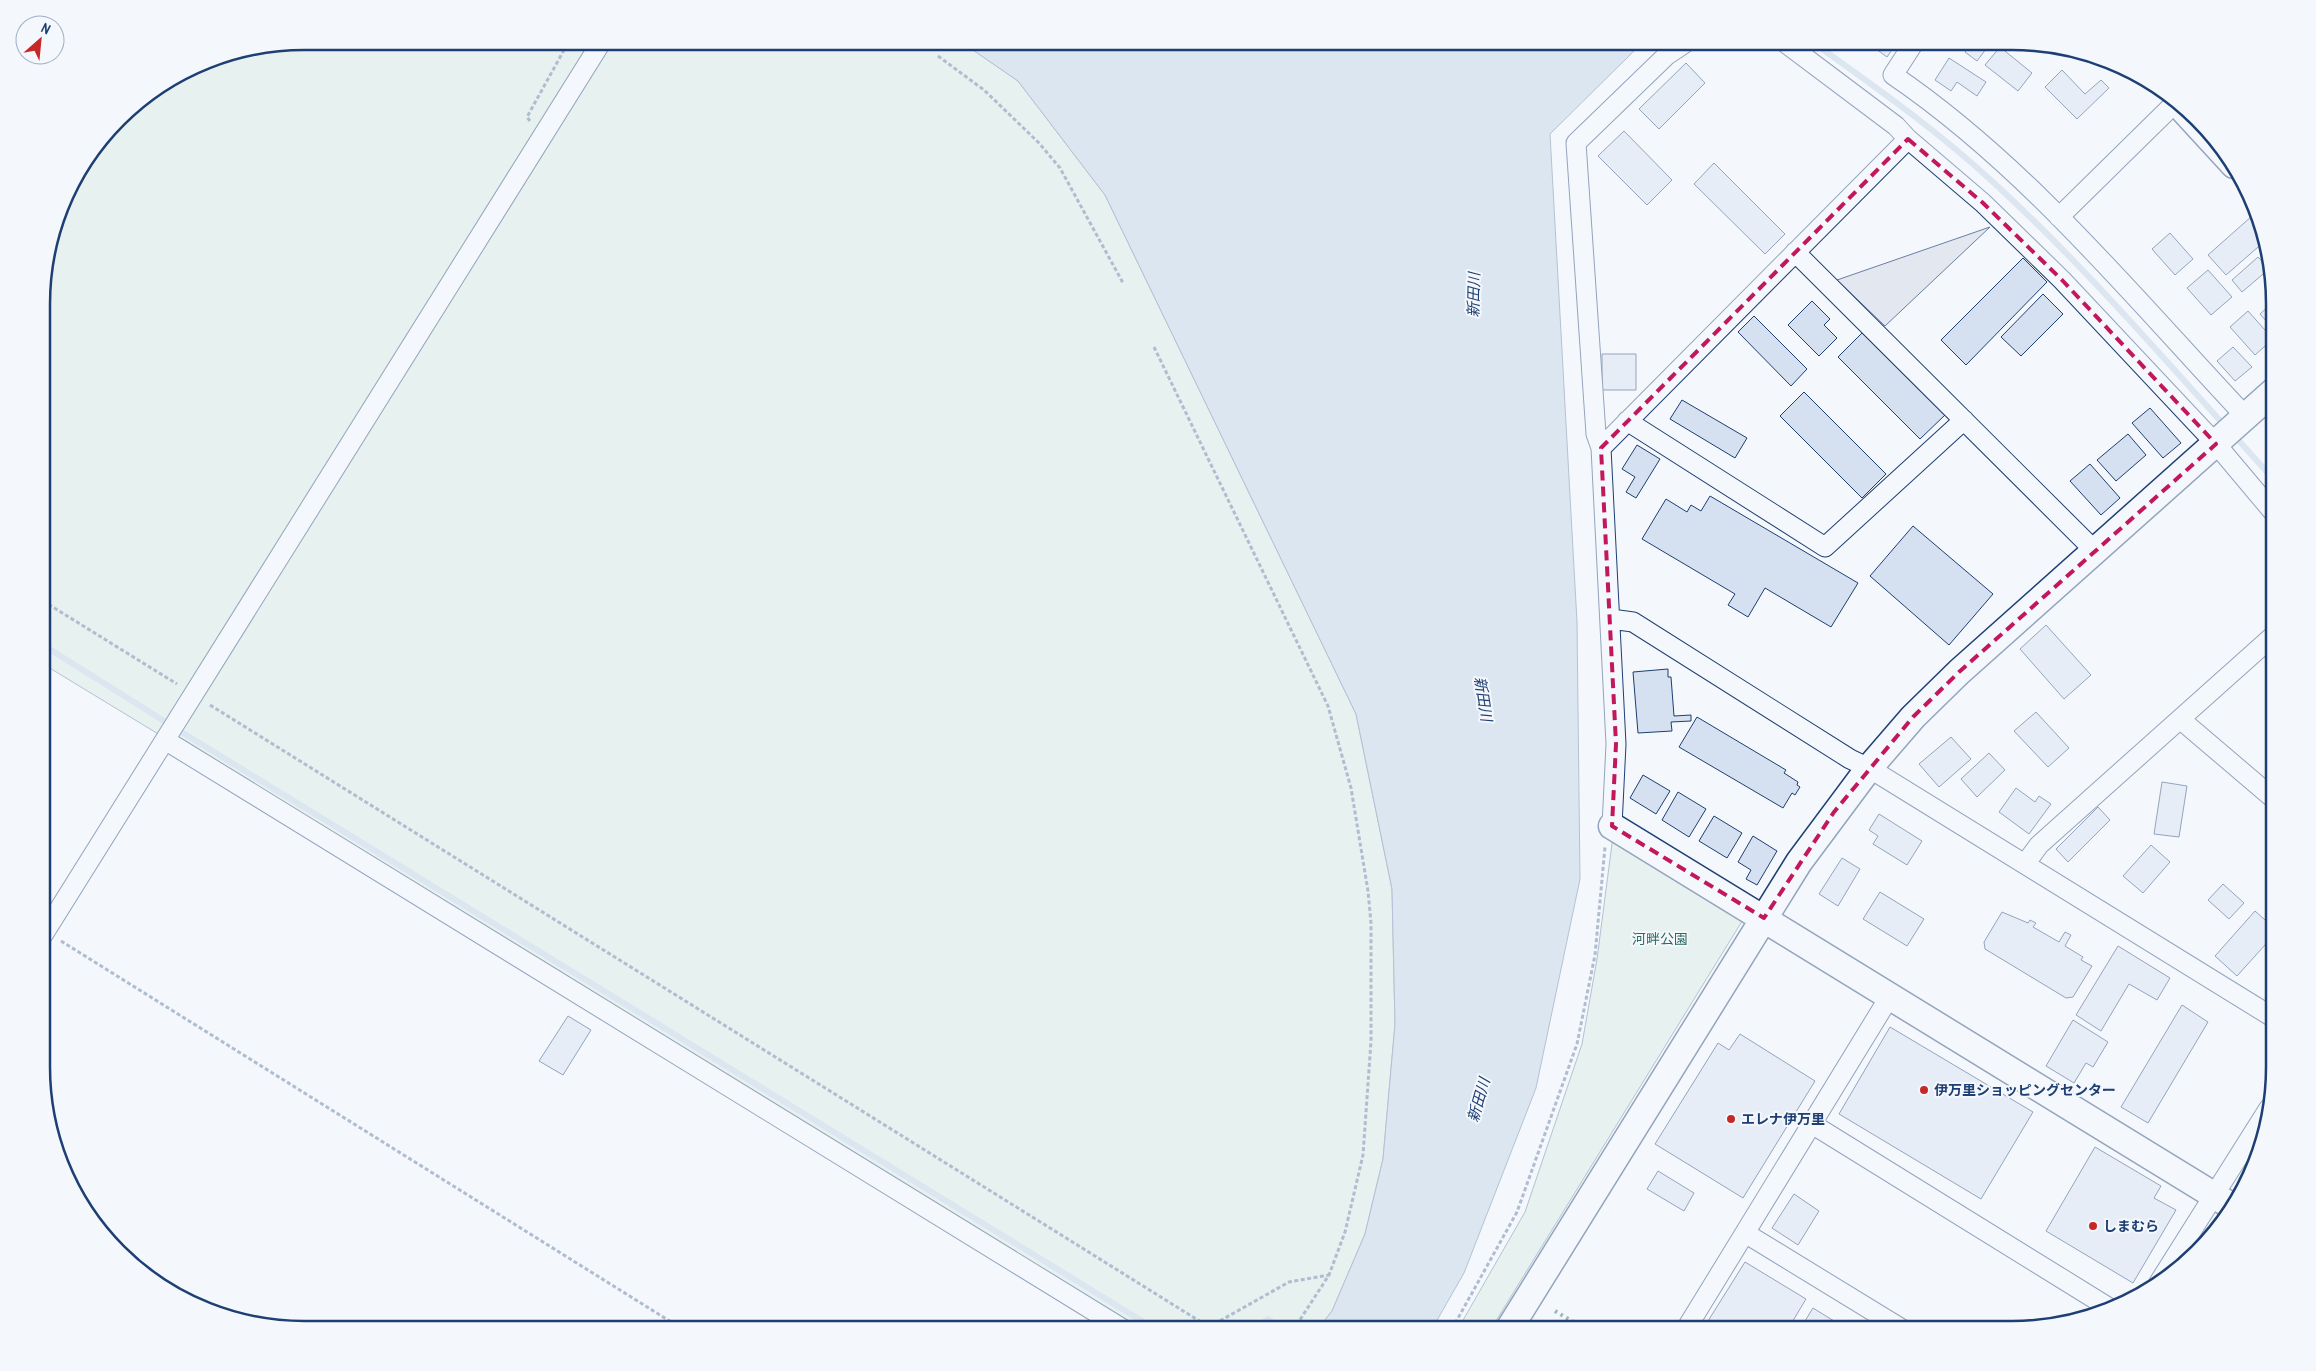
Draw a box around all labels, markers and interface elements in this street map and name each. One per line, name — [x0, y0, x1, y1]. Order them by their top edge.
north arrow — [15, 15, 65, 65]
text: N — [38, 19, 54, 38]
water label: 新田川 — [1463, 270, 1484, 318]
water label: 新田川 — [1470, 675, 1498, 725]
park label: 河畔公園 — [1632, 930, 1688, 948]
water label: 新田川 — [1462, 1073, 1495, 1124]
place label: 伊万里ショッピングセンター — [1934, 1081, 2116, 1099]
marker: 伊万里ショッピングセンター — [1918, 1084, 1930, 1096]
place label: エレナ伊万里 — [1741, 1110, 1825, 1128]
marker: エレナ伊万里 — [1725, 1113, 1737, 1125]
place label: しまむら — [2103, 1217, 2159, 1235]
marker: しまむら — [2087, 1220, 2099, 1232]

